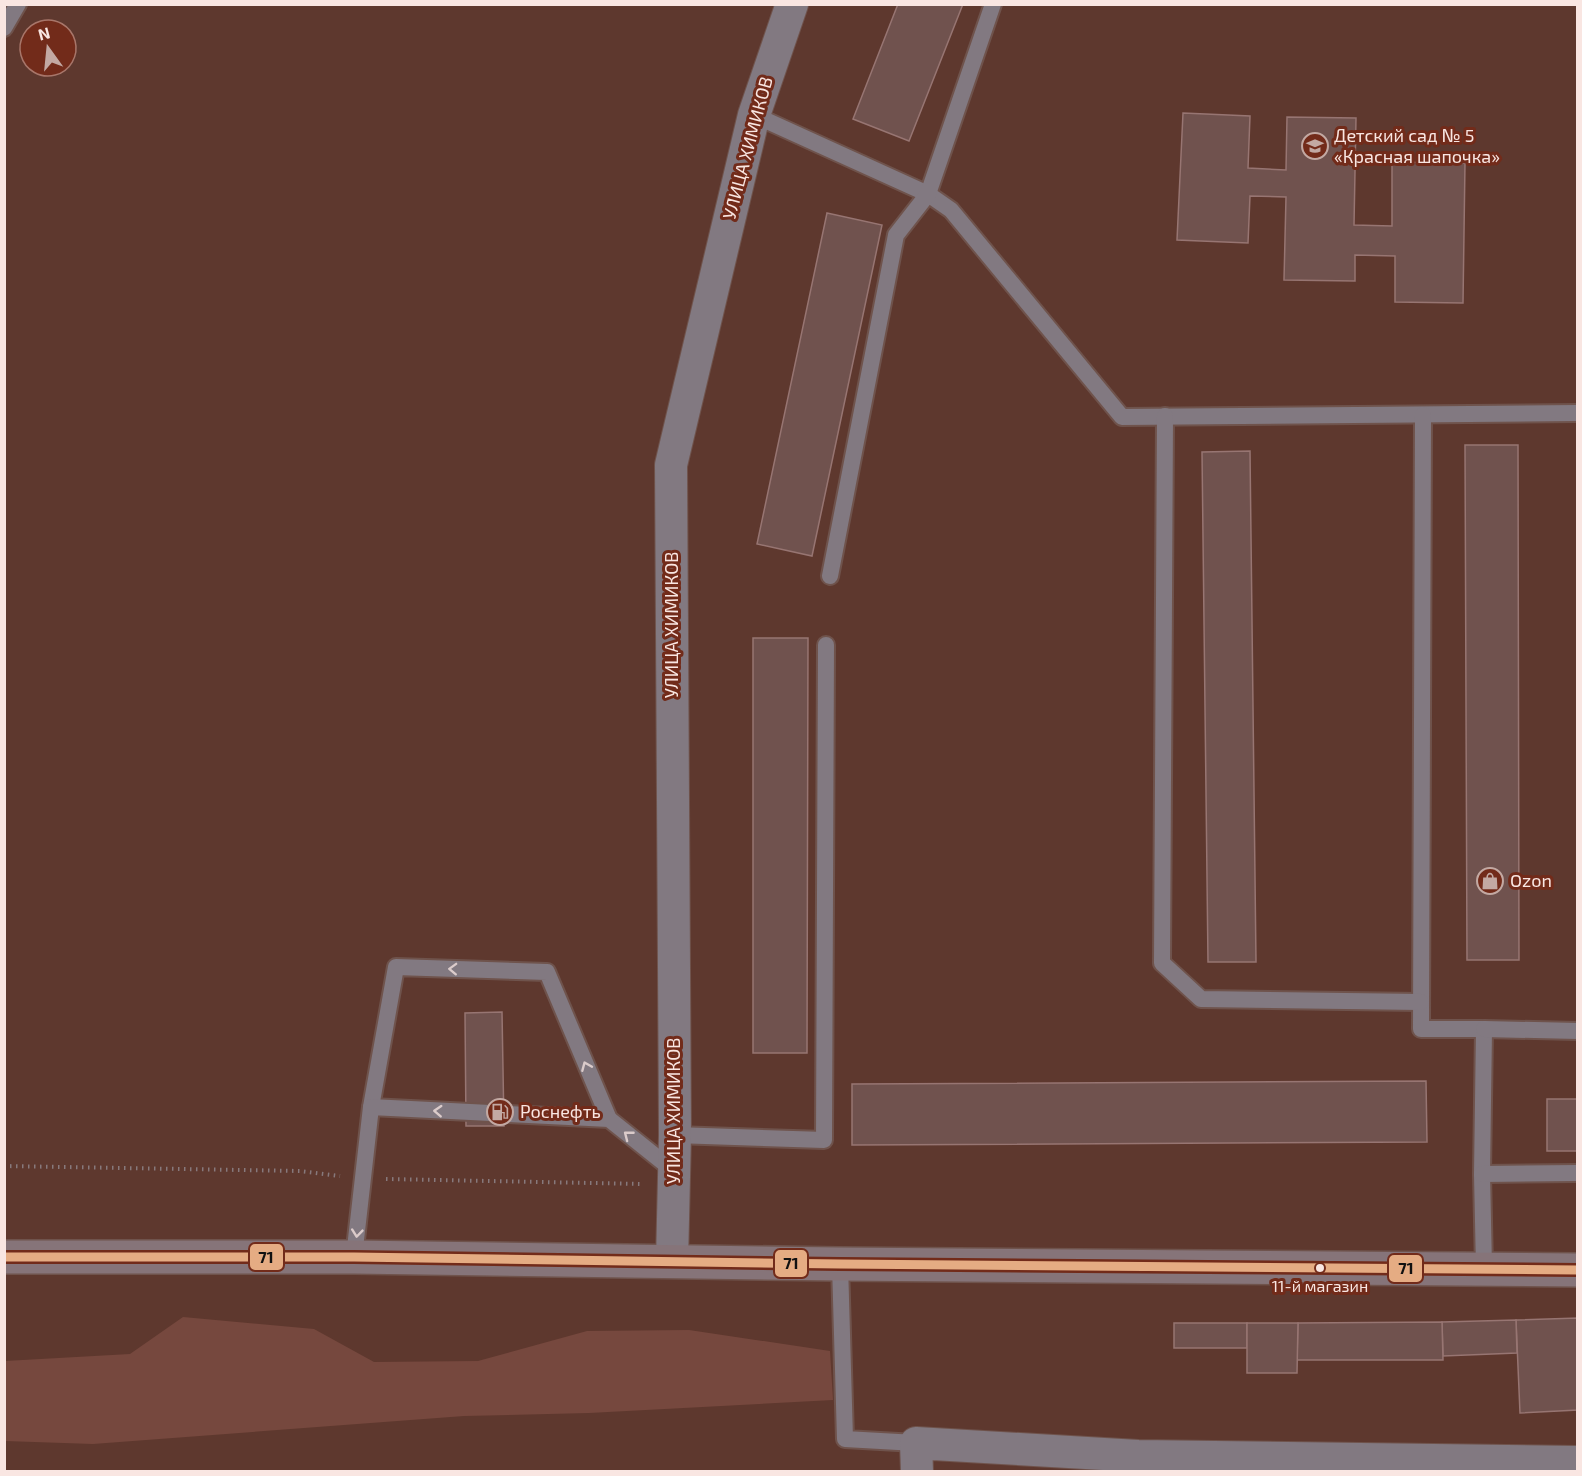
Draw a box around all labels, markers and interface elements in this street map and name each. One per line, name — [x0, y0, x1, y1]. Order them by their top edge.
north arrow — [18, 18, 78, 78]
text: N — [36, 22, 52, 44]
street label: УЛИЦА ХИМИКОВ — [717, 74, 777, 221]
place label: Детский сад № 5 «Красная шапочка» — [1334, 124, 1500, 167]
school or university icon: Детский сад № 5 «Красная шапочка» — [1300, 131, 1330, 161]
street label: УЛИЦА ХИМИКОВ — [660, 552, 682, 698]
shop icon: Ozon — [1475, 866, 1505, 896]
place label: Ozon — [1510, 869, 1552, 891]
one-way arrow — [449, 962, 458, 975]
street label: УЛИЦА ХИМИКОВ — [662, 1038, 684, 1184]
one-way arrow — [581, 1061, 593, 1072]
fuel station icon: Роснефть — [485, 1097, 515, 1127]
place label: Роснефть — [520, 1100, 601, 1122]
one-way arrow — [434, 1104, 443, 1117]
one-way arrow — [624, 1131, 635, 1142]
one-way arrow — [351, 1229, 363, 1238]
line badge: 71 — [249, 1243, 284, 1271]
text: 71 — [258, 1247, 274, 1266]
line badge: 71 — [774, 1249, 808, 1278]
text: 71 — [783, 1253, 799, 1272]
line badge: 71 — [1388, 1254, 1423, 1283]
text: 71 — [1398, 1258, 1414, 1277]
marker: 11-й магазин — [1314, 1262, 1326, 1274]
place label: 11-й магазин — [1272, 1276, 1368, 1295]

